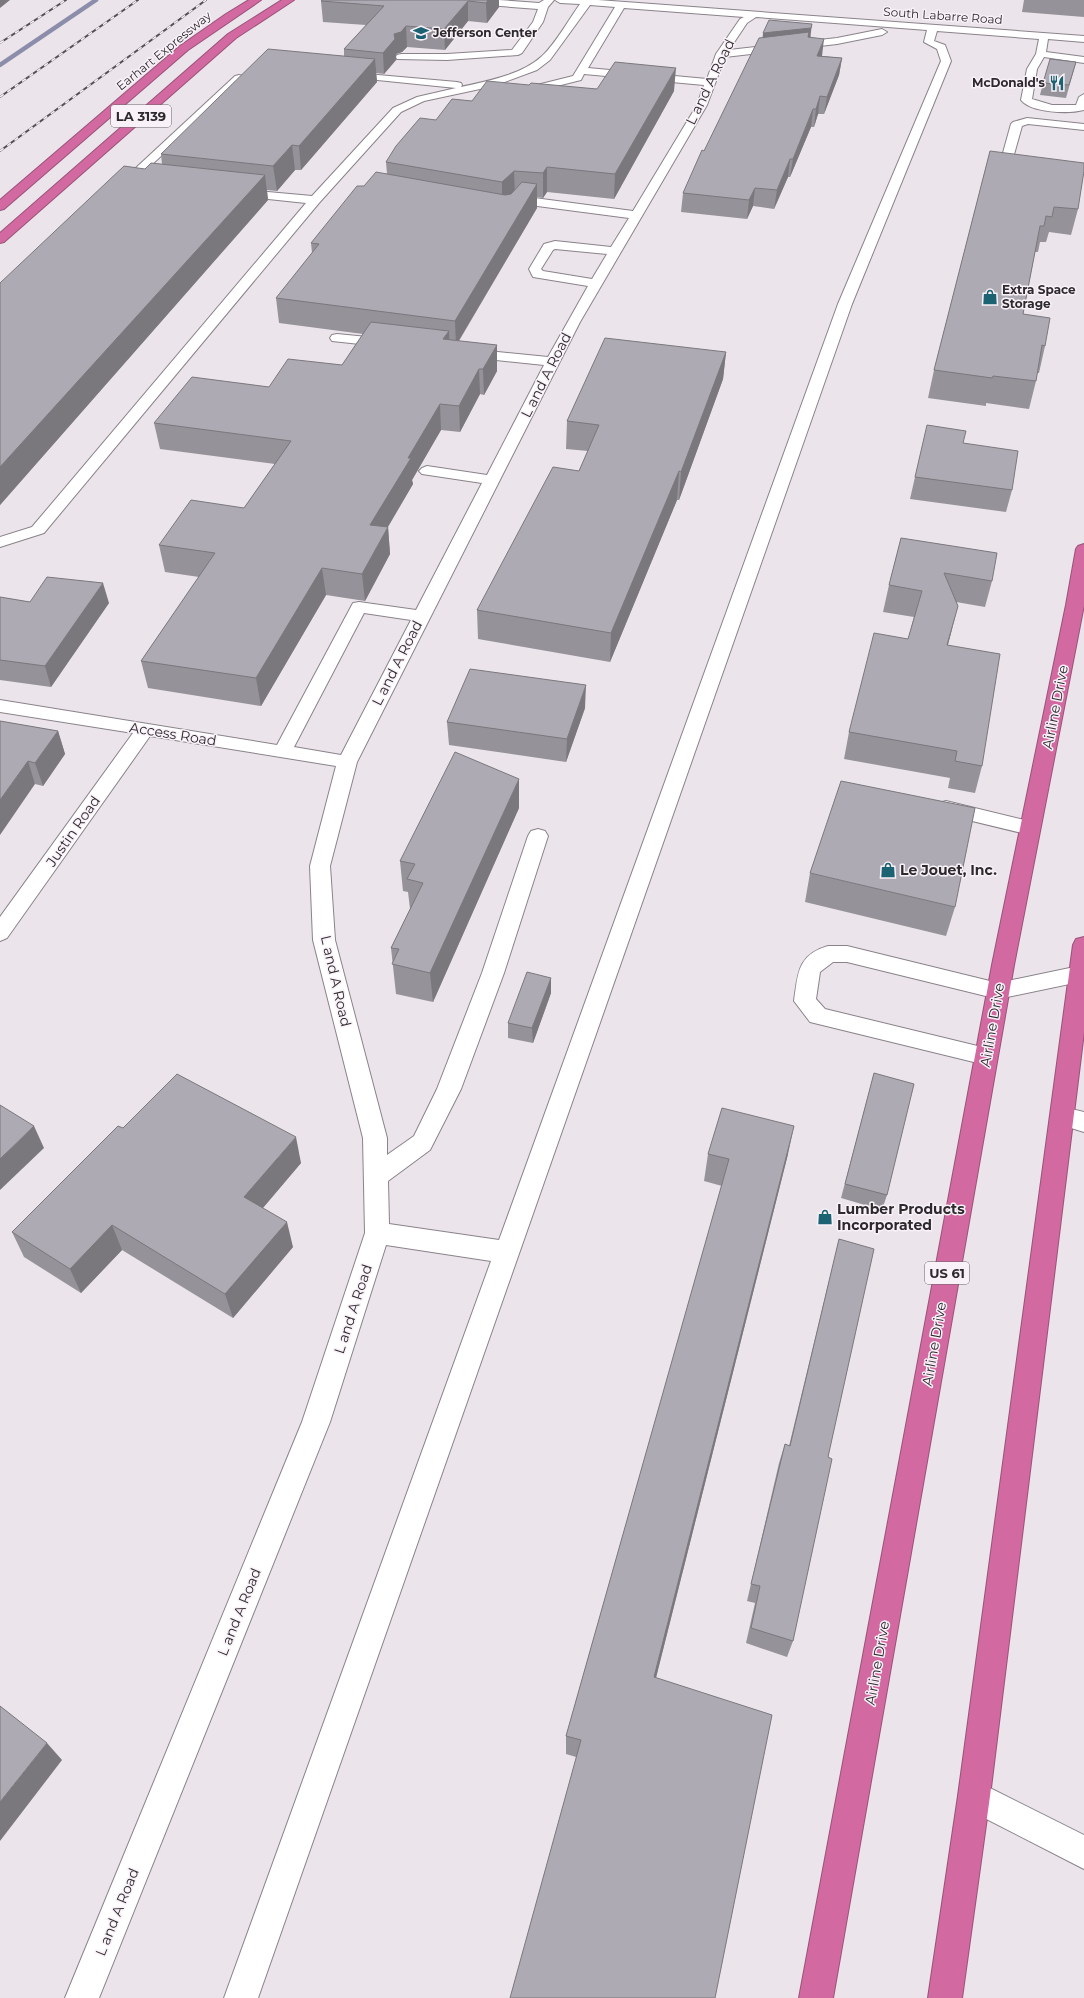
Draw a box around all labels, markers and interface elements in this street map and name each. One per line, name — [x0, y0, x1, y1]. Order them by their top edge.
street label: South Labarre Road — [883, 4, 1003, 27]
street label: Earhart Expressway — [113, 8, 214, 93]
school or university icon: Jefferson Center — [412, 24, 430, 42]
place label: Jefferson Center — [432, 25, 537, 40]
street label: L and A Road — [682, 36, 738, 128]
restaurant icon: McDonald's — [1048, 74, 1066, 92]
place label: McDonald's — [972, 75, 1046, 90]
road number: LA 3139 — [111, 105, 171, 127]
place label: Extra Space Storage — [1002, 282, 1076, 311]
shop icon: Extra Space Storage — [981, 288, 999, 306]
street label: L and A Road — [517, 329, 575, 421]
street label: L and A Road — [368, 617, 426, 709]
street label: Airline Drive — [1038, 664, 1072, 750]
street label: Access Road — [128, 718, 218, 750]
street label: Justin Road — [41, 792, 104, 871]
shop icon: Le Jouet, Inc. — [879, 861, 897, 879]
place label: Le Jouet, Inc. — [900, 861, 997, 879]
street label: L and A Road — [317, 934, 355, 1028]
street label: Airline Drive — [976, 982, 1008, 1068]
place label: Lumber Products Incorporated — [837, 1200, 965, 1234]
shop icon: Lumber Products Incorporated — [816, 1208, 834, 1226]
street label: L and A Road — [330, 1262, 376, 1356]
road number: US 61 — [925, 1262, 969, 1284]
street label: Airline Drive — [918, 1301, 950, 1387]
street label: L and A Road — [213, 1565, 265, 1659]
street label: Airline Drive — [861, 1620, 893, 1706]
street label: L and A Road — [91, 1865, 143, 1959]

